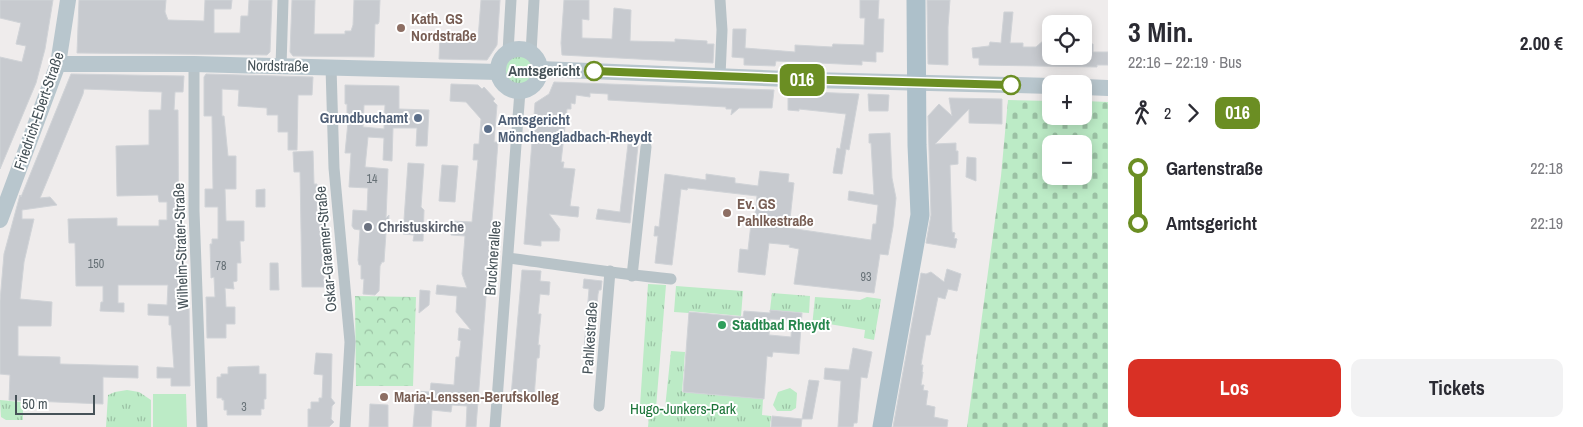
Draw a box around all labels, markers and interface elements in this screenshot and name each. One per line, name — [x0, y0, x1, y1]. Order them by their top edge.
place label: Kath. GS Nordstraße — [411, 8, 477, 46]
text: 3 Min. — [1128, 13, 1193, 51]
map controls — [1042, 15, 1092, 185]
button: locate — [1042, 15, 1092, 65]
marker: Kath. GS Nordstraße — [395, 22, 407, 34]
text: 2.00 € — [1520, 30, 1563, 56]
street label: Friedrich-Ebert-Straße — [8, 49, 69, 173]
text: 22:16 – 22:19 · Bus — [1128, 51, 1242, 73]
street label: Nordstraße — [247, 54, 309, 77]
place label: Amtsgericht — [508, 60, 580, 81]
marker: Amtsgericht — [584, 61, 604, 81]
line badge: 016 — [773, 64, 831, 96]
text: 016 — [790, 67, 814, 92]
unlabelled marker — [1001, 75, 1021, 95]
button: + — [1042, 75, 1092, 125]
icon: walk — [1128, 99, 1156, 127]
icon: forward — [1179, 99, 1207, 127]
text: 016 — [1225, 100, 1250, 125]
text: 2 — [1164, 102, 1171, 124]
place label: Grundbuchamt — [320, 107, 408, 128]
place label: Amtsgericht Mönchengladbach-Rheydt — [498, 109, 652, 147]
marker: Grundbuchamt — [412, 112, 424, 124]
marker: Amtsgericht Mönchengladbach-Rheydt — [482, 123, 494, 135]
button: − — [1042, 135, 1092, 185]
text: Gartenstraße — [1166, 155, 1263, 181]
text: 22:18 — [1530, 157, 1563, 179]
house number: 14 — [367, 171, 378, 187]
street label: Wilhelm-Strater-Straße — [168, 182, 193, 310]
street label: Oskar-Graemer-Straße — [310, 185, 341, 313]
place label: Ev. GS Pahlkestraße — [737, 193, 814, 231]
marker: Ev. GS Pahlkestraße — [721, 207, 733, 219]
text: Amtsgericht — [1166, 210, 1257, 236]
text: 22:19 — [1530, 212, 1563, 234]
place label: Christuskirche — [378, 216, 464, 237]
street label: Brucknerallee — [479, 220, 506, 296]
marker: Christuskirche — [362, 221, 374, 233]
house number: 150 — [88, 256, 104, 272]
house number: 78 — [216, 258, 226, 274]
house number: 93 — [861, 269, 871, 285]
street label: Pahlkestraße — [576, 301, 603, 375]
place label: Stadtbad Rheydt — [732, 314, 830, 335]
marker: Stadtbad Rheydt — [716, 319, 728, 331]
button: Los — [1128, 359, 1341, 417]
button: Tickets — [1351, 359, 1563, 417]
place label: Maria-Lenssen-Berufskolleg — [394, 386, 559, 407]
marker: Maria-Lenssen-Berufskolleg — [378, 391, 390, 403]
scale bar — [15, 392, 95, 415]
text: 50 m — [22, 395, 48, 413]
park label: Hugo-Junkers-Park — [630, 398, 737, 419]
house number: 3 — [241, 399, 247, 415]

